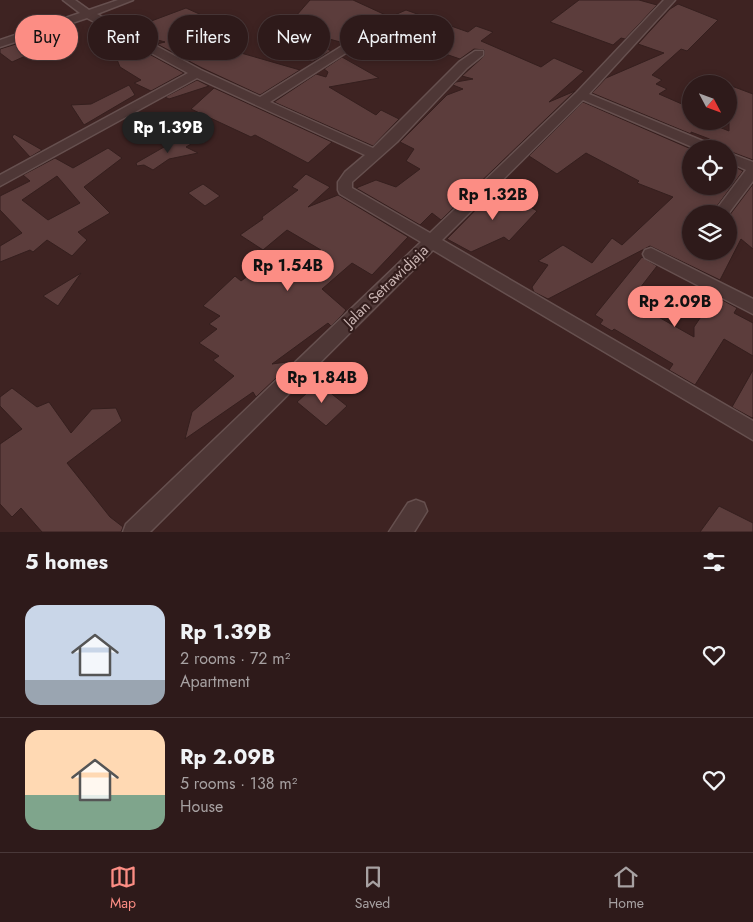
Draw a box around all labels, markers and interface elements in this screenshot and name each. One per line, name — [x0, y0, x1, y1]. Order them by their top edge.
chip: Buy — [15, 15, 78, 60]
chip: Rent — [88, 15, 158, 60]
chip: Filters — [168, 15, 248, 60]
chip: New — [258, 15, 330, 60]
chip: Apartment — [340, 15, 454, 60]
north arrow — [682, 75, 738, 130]
map controls — [682, 75, 737, 260]
pin: Rp 1.39B — [116, 112, 220, 154]
text: Rp 1.39B — [133, 116, 203, 139]
button: locate — [682, 140, 737, 195]
pin: Rp 1.32B — [441, 178, 545, 221]
text: Rp 1.32B — [458, 183, 528, 206]
button: layers — [682, 205, 737, 260]
street label: Jalan Setrawidjaja — [337, 240, 433, 334]
pin: Rp 1.54B — [236, 250, 340, 292]
text: Rp 1.54B — [253, 254, 323, 277]
pin: Rp 2.09B — [623, 286, 727, 328]
text: Rp 2.09B — [639, 290, 711, 313]
pin: Rp 1.84B — [270, 362, 374, 404]
text: Rp 1.84B — [287, 366, 357, 389]
text: 5 homes — [25, 547, 108, 577]
icon: filters — [700, 548, 728, 576]
text: Rp 1.39B — [180, 617, 271, 647]
icon: home — [65, 625, 125, 685]
icon: heart — [700, 641, 728, 669]
text: 2 rooms · 72 m² — [180, 647, 290, 670]
text: Apartment — [180, 670, 250, 693]
text: Rp 2.09B — [180, 742, 275, 772]
icon: home — [65, 750, 125, 810]
icon: heart — [700, 766, 728, 794]
text: 5 rooms · 138 m² — [180, 772, 297, 795]
text: House — [180, 795, 223, 818]
tab: Map — [109, 863, 137, 913]
tab: Saved — [355, 863, 390, 913]
tab: Home — [608, 863, 644, 913]

